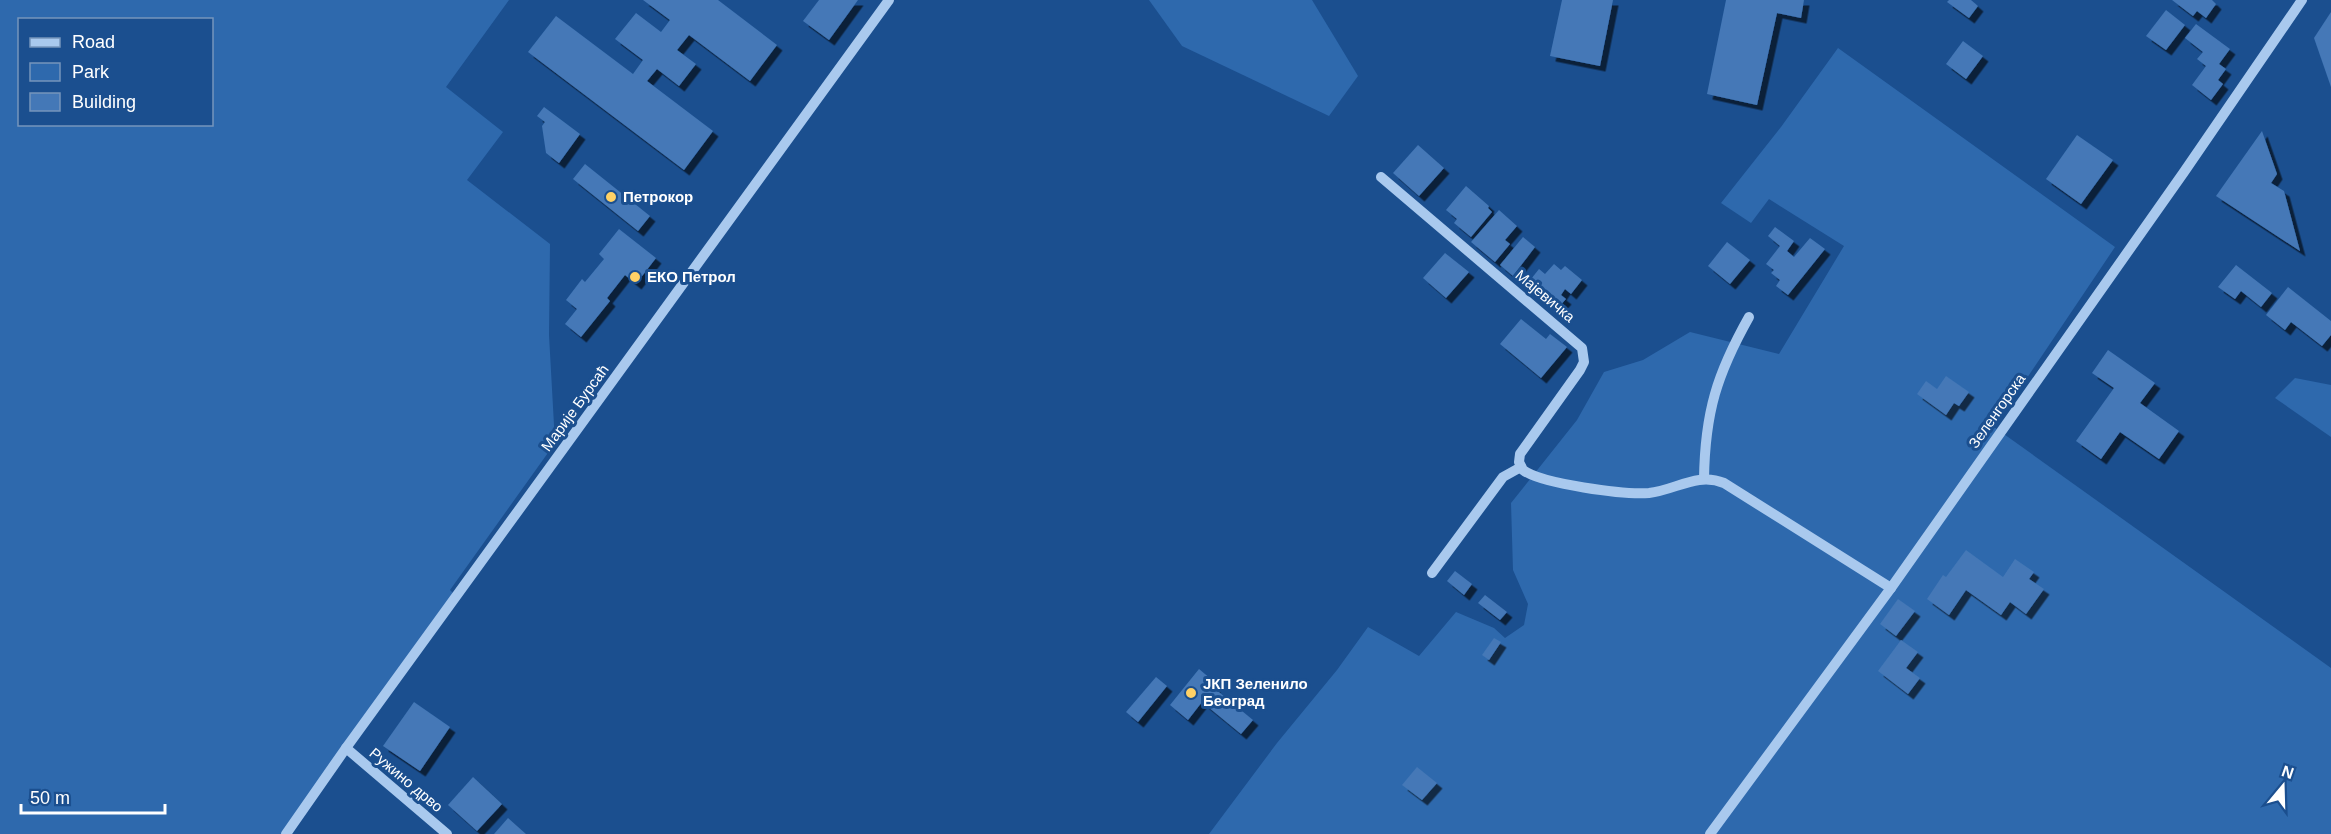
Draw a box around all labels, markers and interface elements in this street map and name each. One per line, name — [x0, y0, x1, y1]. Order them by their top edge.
legend — [18, 18, 213, 126]
text: Road — [72, 32, 115, 52]
text: Park — [72, 62, 110, 82]
text: Building — [72, 92, 136, 112]
place label: Петрокор — [623, 188, 693, 205]
marker: Петрокор — [604, 190, 618, 204]
street label: Мајевичка — [1512, 266, 1579, 326]
place label: ЕКО Петрол — [647, 268, 736, 285]
marker: ЕКО Петрол — [628, 270, 642, 284]
street label: Марије Бурсаћ — [537, 361, 612, 454]
street label: Зеленгорска — [1965, 370, 2029, 451]
place label: ЈКП Зеленило Београд — [1203, 675, 1308, 709]
marker: ЈКП Зеленило Београд — [1184, 686, 1198, 700]
street label: Ружино дрво — [366, 744, 446, 815]
north arrow — [2253, 756, 2313, 816]
text: N — [2279, 762, 2296, 782]
scale bar — [21, 777, 165, 815]
text: 50 m — [30, 788, 70, 808]

